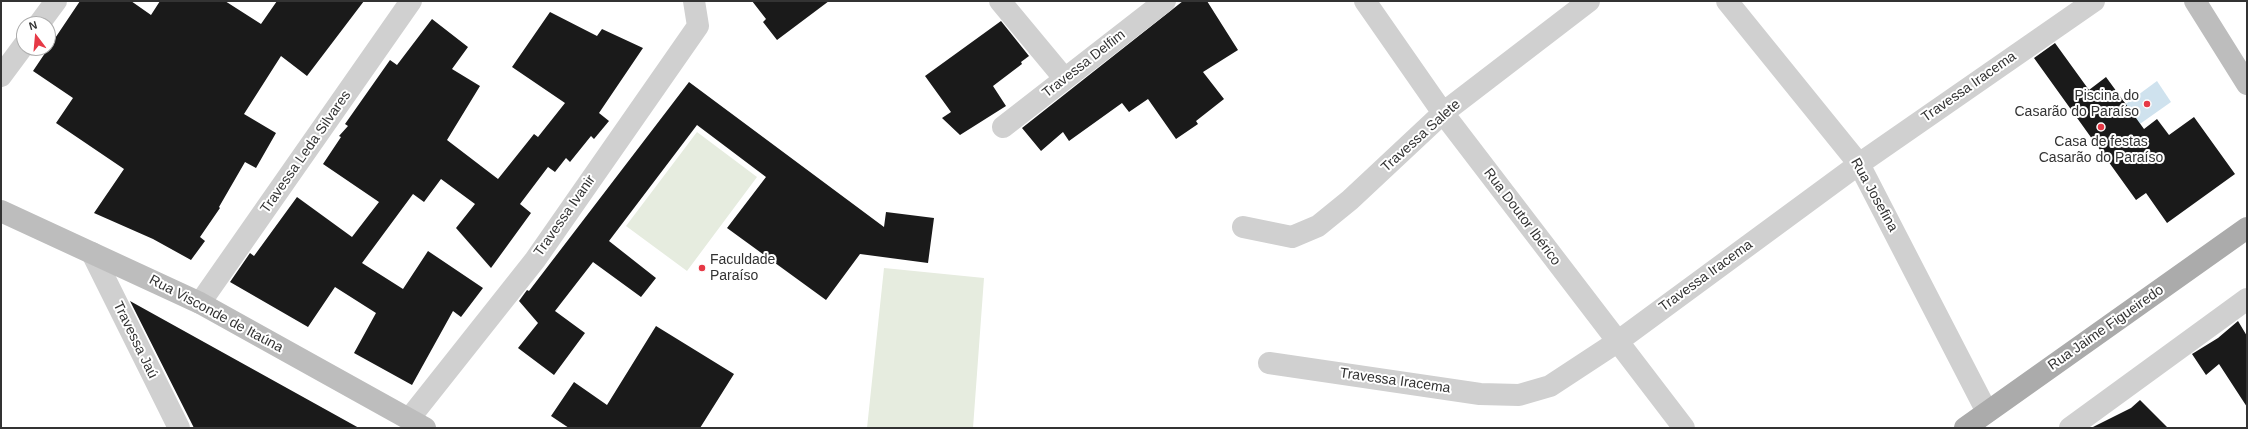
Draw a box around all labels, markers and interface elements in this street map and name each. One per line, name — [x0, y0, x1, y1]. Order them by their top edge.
north arrow — [16, 16, 56, 56]
text: N — [27, 19, 38, 32]
street label: Travessa Delfim — [1039, 26, 1129, 102]
street label: Travessa Iracema — [1919, 48, 2019, 126]
street label: Travessa Leda Silvares — [257, 87, 355, 217]
place label: Piscina do Casarão do Paraíso — [2014, 88, 2139, 120]
street label: Travessa Salete — [1378, 96, 1464, 176]
marker: Piscina do Casarão do Paraíso — [2142, 99, 2152, 109]
marker: Casa de festas Casarão do Paraíso — [2096, 122, 2106, 132]
place label: Casa de festas Casarão do Paraíso — [2039, 134, 2163, 166]
street label: Rua Josefina — [1847, 155, 1901, 235]
street label: Rua Doutor Ibérico — [1480, 165, 1564, 269]
street label: Travessa Ivanir — [531, 172, 599, 260]
street label: Travessa Iracema — [1656, 236, 1756, 316]
place label: Faculdade Paraíso — [710, 252, 775, 284]
marker: Faculdade Paraíso — [697, 263, 707, 273]
street label: Rua Visconde de Itaúna — [146, 272, 286, 356]
street label: Rua Jaime Figueiredo — [2045, 282, 2167, 374]
street label: Travessa Jaú — [109, 299, 161, 381]
street label: Travessa Iracema — [1339, 365, 1451, 397]

